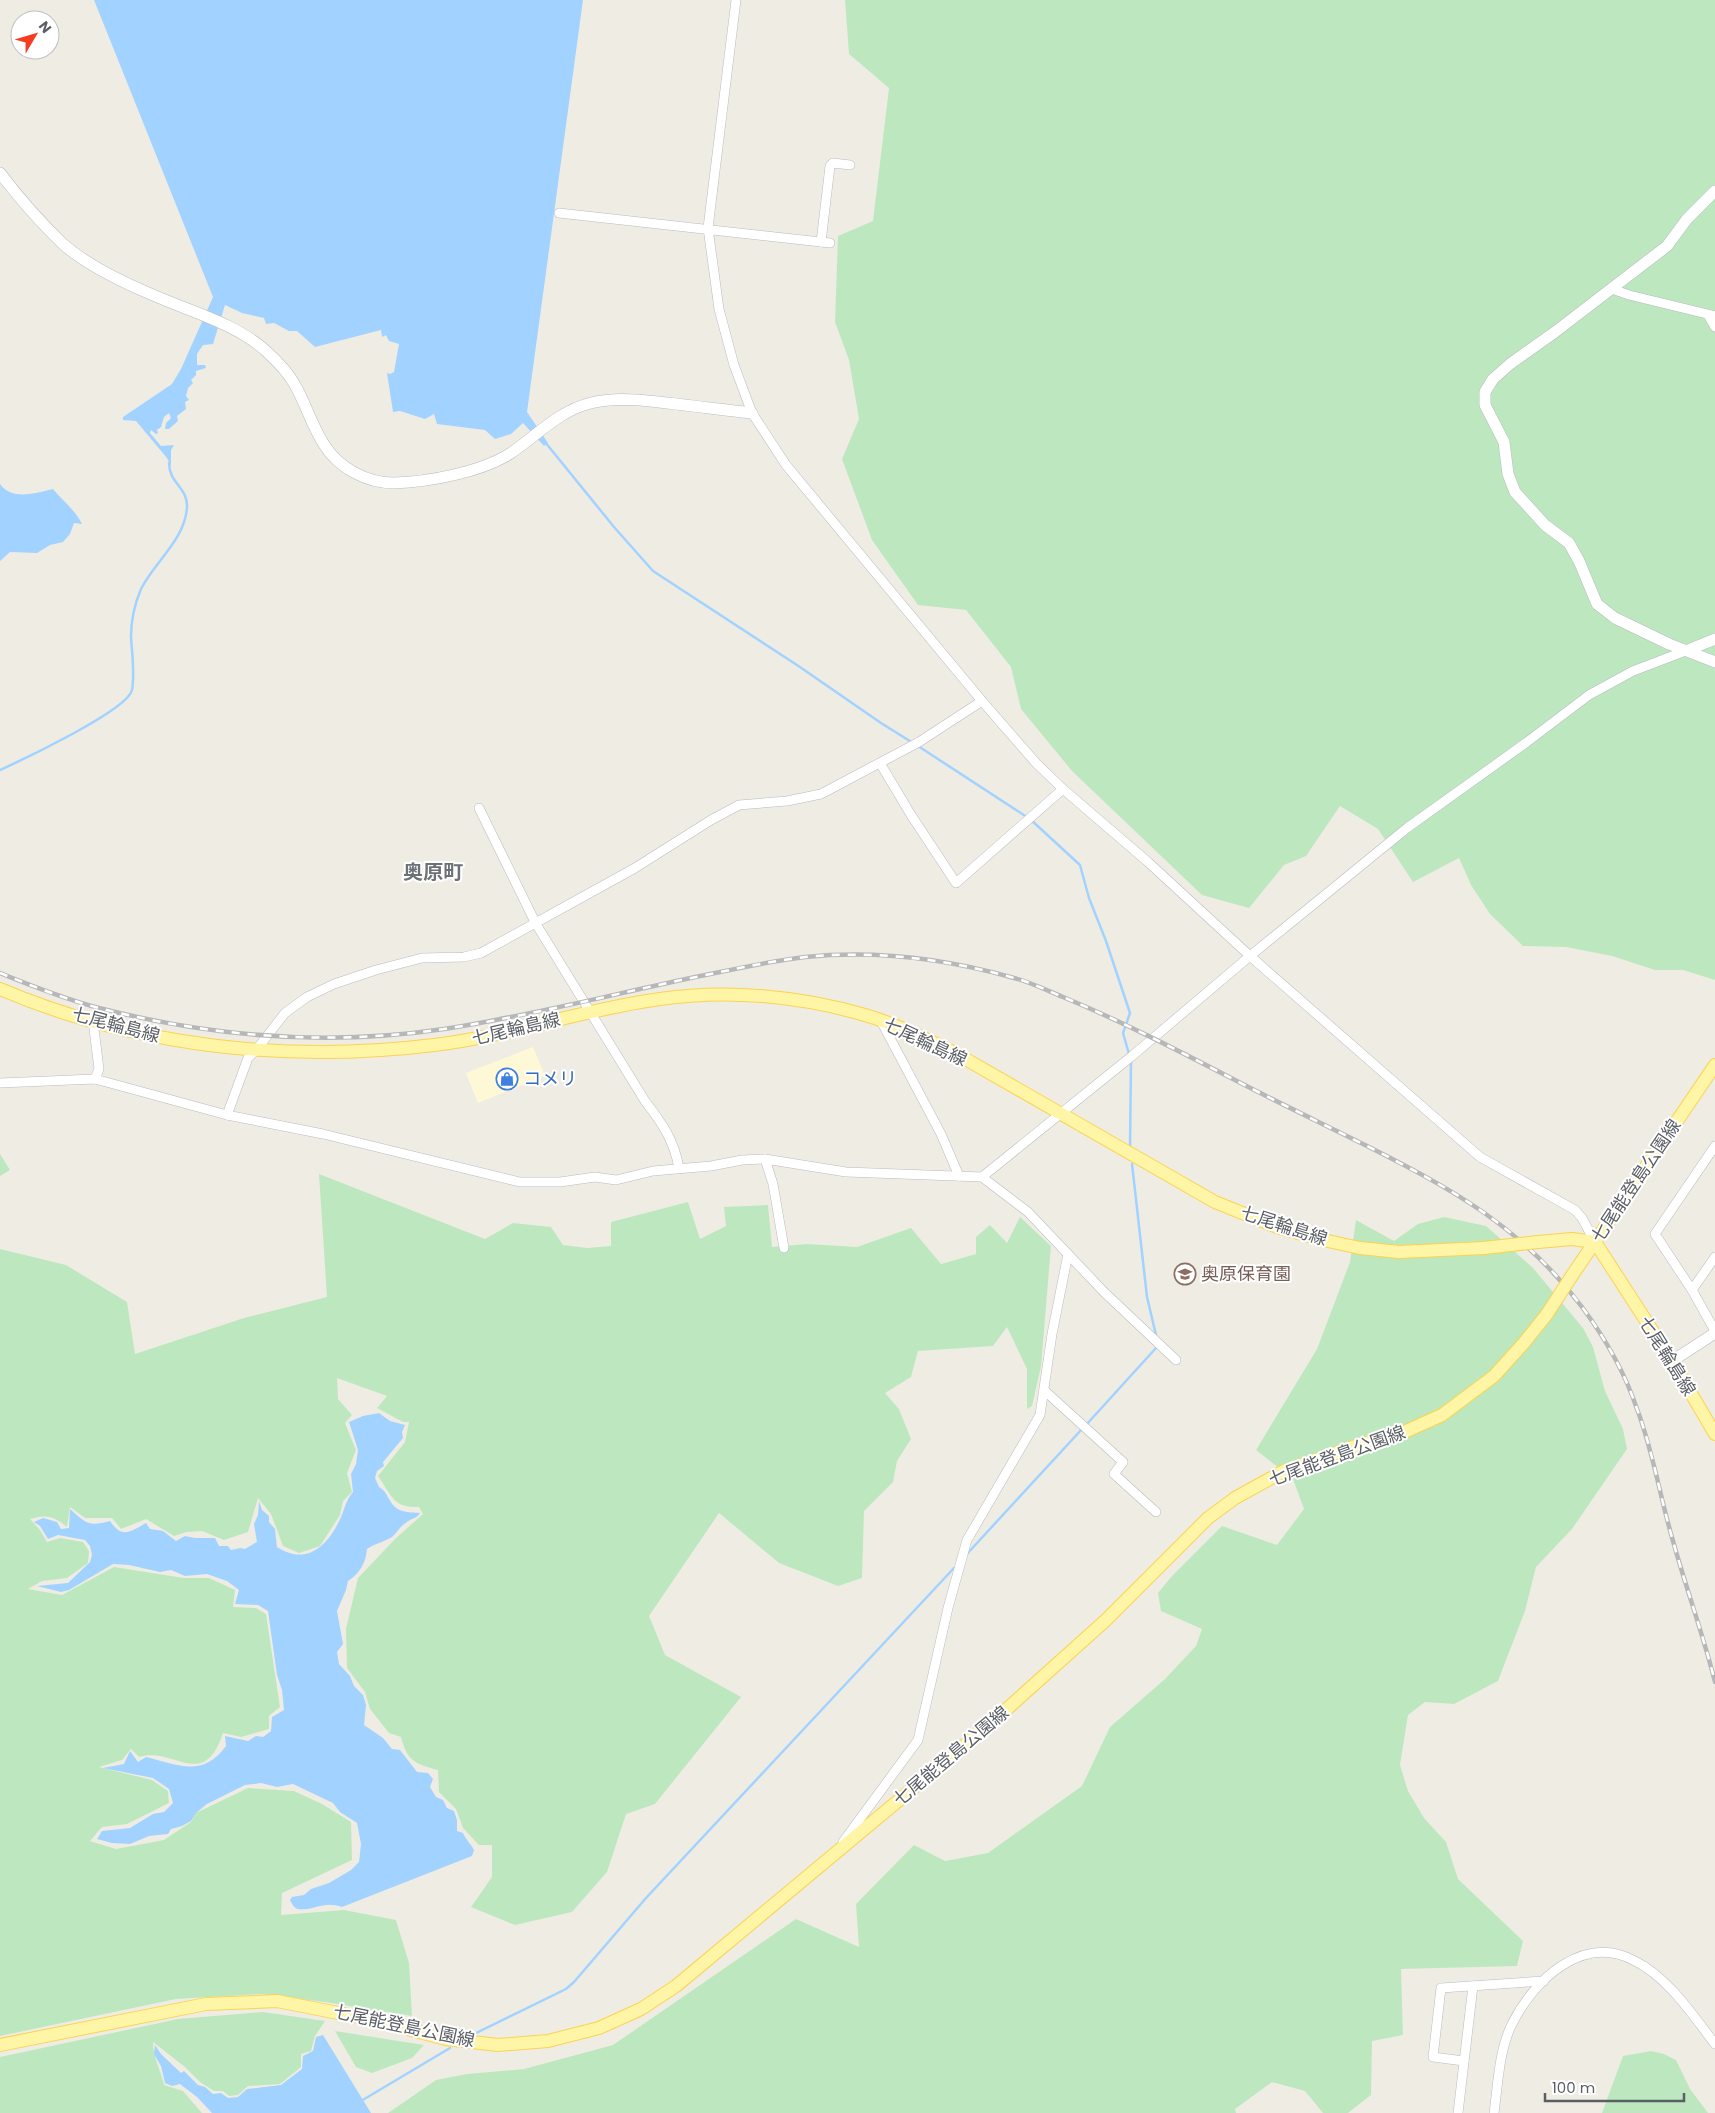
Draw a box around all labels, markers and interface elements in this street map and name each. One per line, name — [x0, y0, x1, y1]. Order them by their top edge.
north arrow — [10, 10, 60, 60]
text: N — [34, 17, 56, 37]
district label: 奥原町 — [403, 858, 463, 886]
street label: 七尾輪島線 — [69, 1001, 163, 1048]
street label: 七尾輪島線 — [469, 1006, 563, 1051]
street label: 七尾輪島線 — [879, 1011, 971, 1072]
place label: コメリ — [523, 1066, 577, 1091]
shop icon: コメリ — [495, 1067, 519, 1091]
street label: 七尾能登島公園線 — [1585, 1114, 1686, 1247]
street label: 七尾輪島線 — [1237, 1200, 1331, 1251]
place label: 奥原保育園 — [1201, 1261, 1291, 1286]
school or university icon: 奥原保育園 — [1173, 1262, 1197, 1286]
street label: 七尾輪島線 — [1633, 1311, 1702, 1401]
street label: 七尾能登島公園線 — [1265, 1419, 1409, 1492]
street label: 七尾能登島公園線 — [887, 1700, 1014, 1811]
street label: 七尾能登島公園線 — [331, 1998, 477, 2053]
scale bar — [1545, 2070, 1684, 2102]
text: 100 m — [1552, 2077, 1595, 2098]

